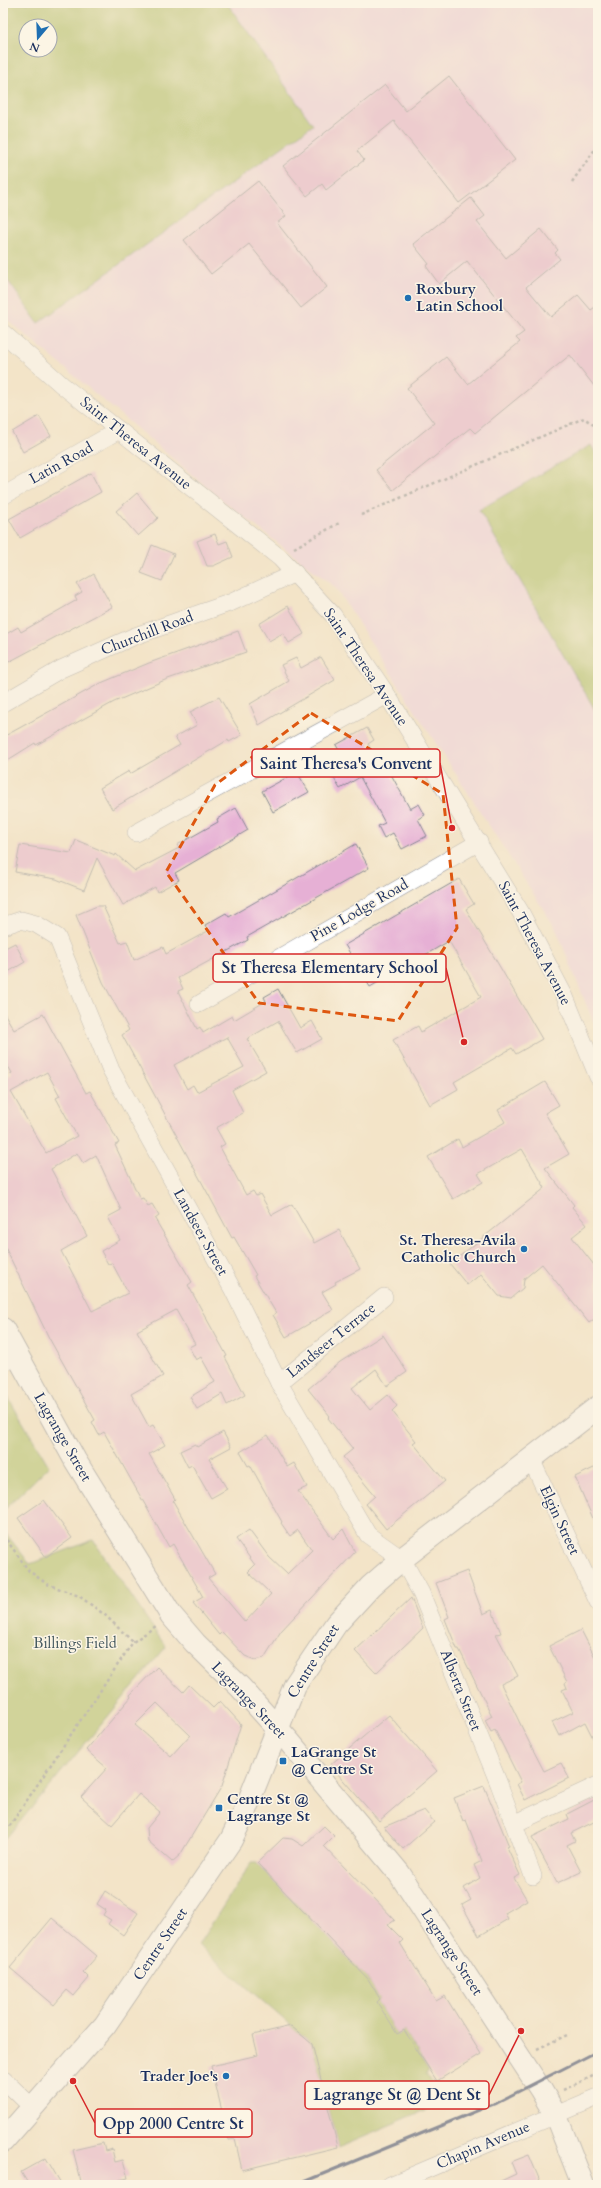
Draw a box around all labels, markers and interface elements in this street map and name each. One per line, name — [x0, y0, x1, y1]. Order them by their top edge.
north arrow — [18, 18, 58, 58]
text: N — [28, 38, 42, 56]
place label: Roxbury Latin School — [416, 279, 504, 316]
marker: Roxbury Latin School — [403, 293, 413, 303]
street label: Saint Theresa Avenue — [76, 392, 196, 494]
street label: Latin Road — [26, 437, 96, 489]
street label: Saint Theresa Avenue — [319, 604, 413, 730]
street label: Churchill Road — [98, 606, 196, 660]
callout: Saint Theresa's Convent — [252, 749, 440, 777]
text: Saint Theresa's Convent — [260, 753, 432, 775]
street label: Pine Lodge Road — [306, 874, 412, 946]
street label: Saint Theresa Avenue — [494, 877, 576, 1009]
callout: St Theresa Elementary School — [213, 954, 446, 982]
text: St Theresa Elementary School — [222, 957, 439, 979]
street label: Landseer Street — [169, 1185, 233, 1279]
place label: St. Theresa-Avila Catholic Church — [400, 1230, 517, 1267]
marker: St. Theresa-Avila Catholic Church — [519, 1244, 529, 1254]
street label: Landseer Terrace — [282, 1298, 380, 1382]
street label: Lagrange Street — [29, 1389, 97, 1485]
street label: Elgin Street — [535, 1482, 585, 1558]
street label: Centre Street — [282, 1620, 344, 1702]
park label: Billings Field — [33, 1633, 117, 1653]
street label: Alberta Street — [436, 1646, 487, 1734]
street label: Lagrange Street — [207, 1657, 291, 1743]
place label: LaGrange St @ Centre St — [291, 1742, 377, 1779]
marker: LaGrange St @ Centre St — [278, 1756, 288, 1766]
place label: Centre St @ Lagrange St — [227, 1789, 310, 1826]
marker: Centre St @ Lagrange St — [214, 1803, 224, 1813]
street label: Centre Street — [128, 1903, 192, 1984]
street label: Lagrange Street — [416, 1905, 488, 2000]
place label: Trader Joe's — [140, 2066, 218, 2086]
marker: Trader Joe's — [221, 2071, 231, 2081]
callout: Lagrange St @ Dent St — [305, 2081, 489, 2109]
text: Lagrange St @ Dent St — [313, 2084, 481, 2106]
callout: Opp 2000 Centre St — [95, 2109, 252, 2137]
text: Opp 2000 Centre St — [102, 2113, 244, 2135]
street label: Chapin Avenue — [433, 2116, 533, 2174]

